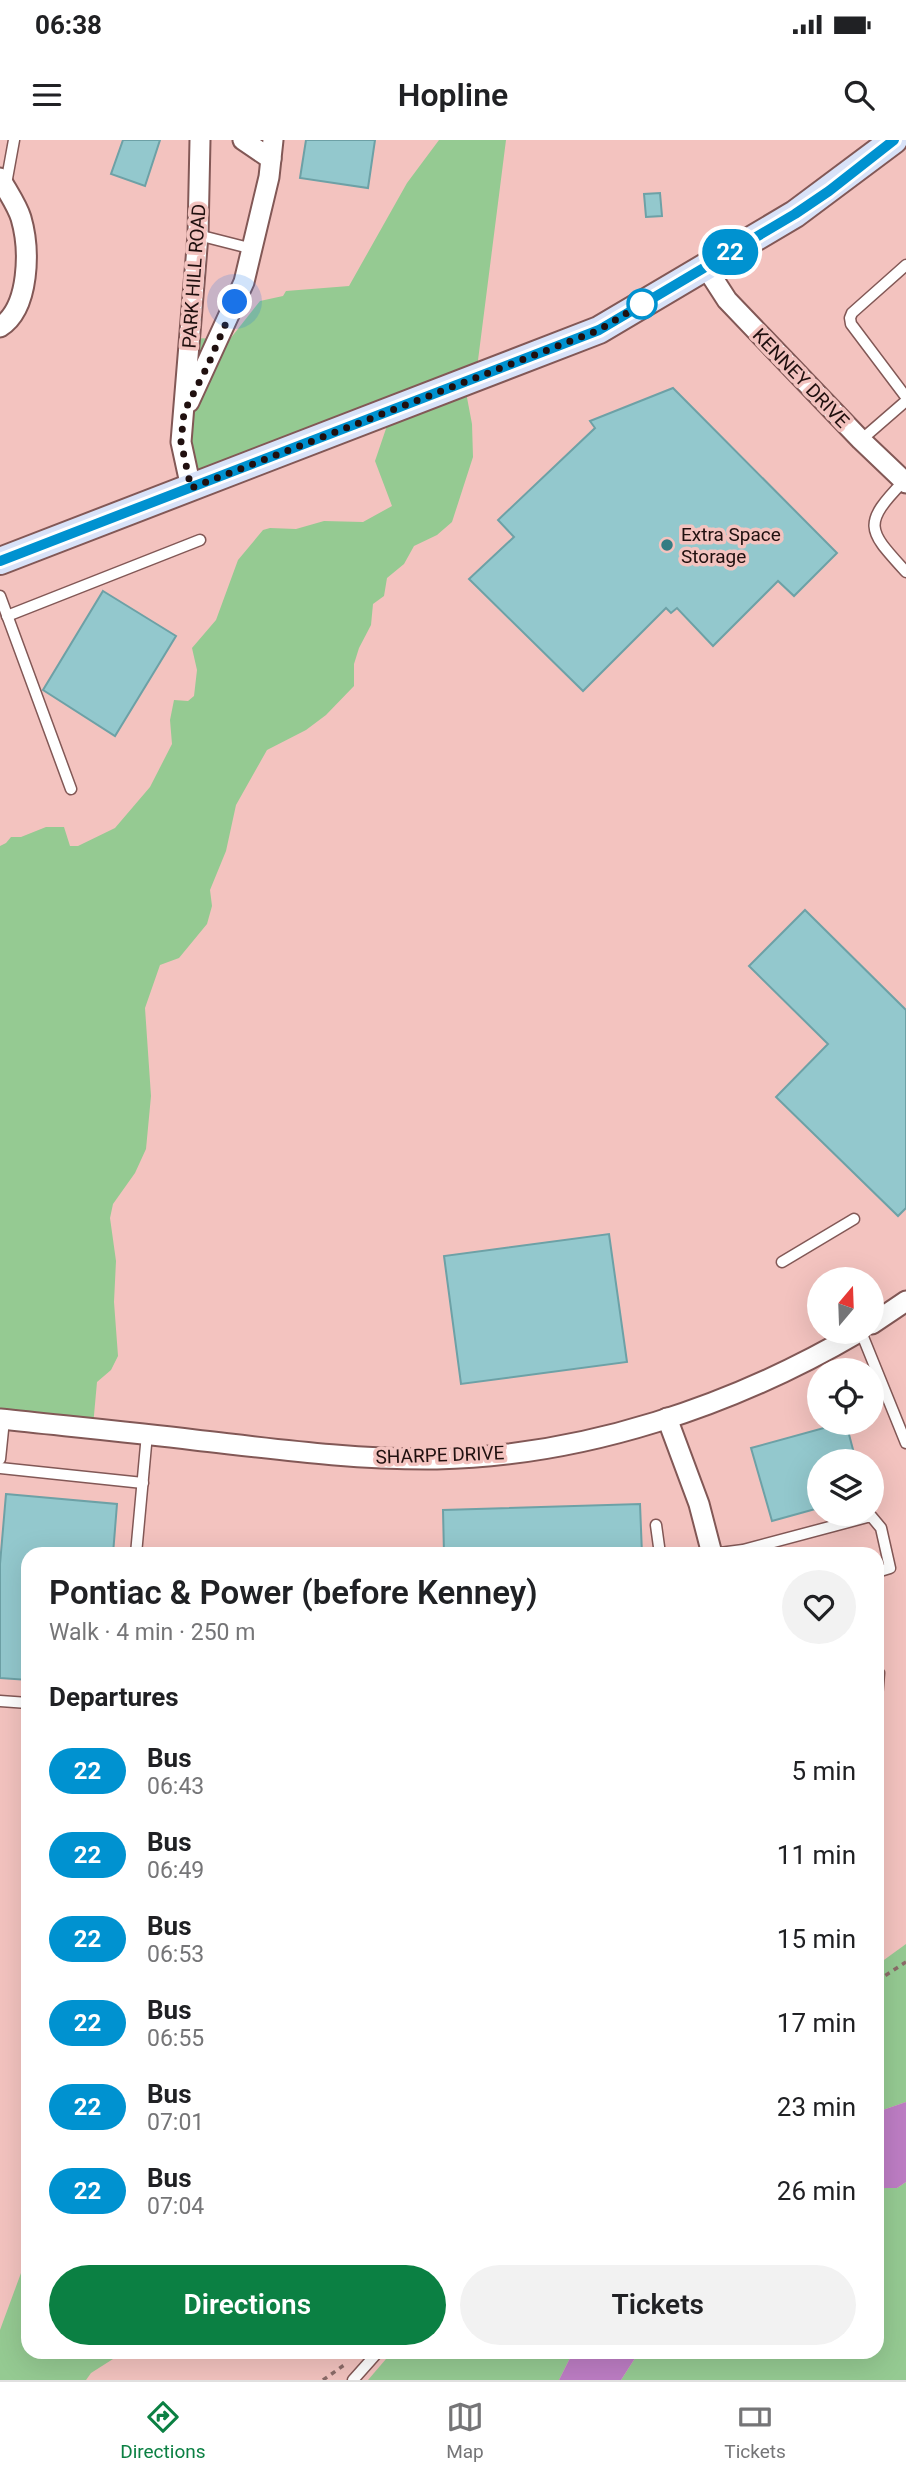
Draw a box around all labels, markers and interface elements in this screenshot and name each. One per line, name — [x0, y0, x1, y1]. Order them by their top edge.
text: 06:38 — [35, 10, 102, 40]
icon: menu — [28, 76, 66, 114]
text: Hopline — [398, 76, 508, 114]
icon: search — [840, 76, 878, 114]
street label: PARK HILL ROAD — [177, 203, 211, 349]
line badge: 22 — [698, 229, 762, 275]
text: 22 — [716, 238, 744, 266]
your location — [217, 284, 252, 319]
unlabelled marker — [627, 289, 657, 319]
street label: KENNEY DRIVE — [748, 324, 854, 433]
place label: Extra Space Storage — [681, 523, 781, 568]
marker: Extra Space Storage — [659, 537, 675, 553]
north arrow — [807, 1267, 884, 1344]
map controls — [807, 1267, 884, 1526]
button: locate — [807, 1358, 884, 1435]
street label: SHARPE DRIVE — [375, 1441, 505, 1469]
button: layers — [807, 1449, 884, 1526]
button: heart — [782, 1570, 856, 1644]
text: Pontiac & Power (before Kenney) — [49, 1573, 538, 1612]
text: Walk · 4 min · 250 m — [49, 1619, 255, 1646]
text: Departures — [49, 1682, 179, 1712]
text: Bus — [147, 1743, 192, 1773]
text: 5 min — [791, 1756, 856, 1786]
text: 22 — [74, 1757, 101, 1785]
text: 06:43 — [147, 1773, 204, 1800]
text: Bus — [147, 1827, 192, 1857]
text: 11 min — [777, 1840, 856, 1870]
text: 22 — [74, 1841, 101, 1869]
text: 06:49 — [147, 1857, 204, 1884]
text: Bus — [147, 1911, 192, 1941]
text: 15 min — [777, 1924, 856, 1954]
text: 22 — [74, 1925, 101, 1953]
text: 06:53 — [147, 1941, 204, 1968]
text: Bus — [147, 1995, 192, 2025]
text: 17 min — [777, 2008, 856, 2038]
text: 22 — [74, 2009, 101, 2037]
text: 06:55 — [147, 2025, 204, 2052]
text: Bus — [147, 2079, 192, 2109]
text: 23 min — [777, 2092, 856, 2122]
text: 22 — [74, 2093, 101, 2121]
text: 07:01 — [147, 2109, 204, 2136]
text: Bus — [147, 2163, 192, 2193]
text: 26 min — [777, 2176, 856, 2206]
text: 22 — [74, 2177, 101, 2205]
text: 07:04 — [147, 2193, 204, 2220]
button: Directions — [49, 2265, 446, 2345]
button: Tickets — [460, 2265, 856, 2345]
tab: Directions — [120, 2398, 206, 2463]
tab: Map — [446, 2398, 484, 2463]
tab: Tickets — [724, 2398, 786, 2463]

